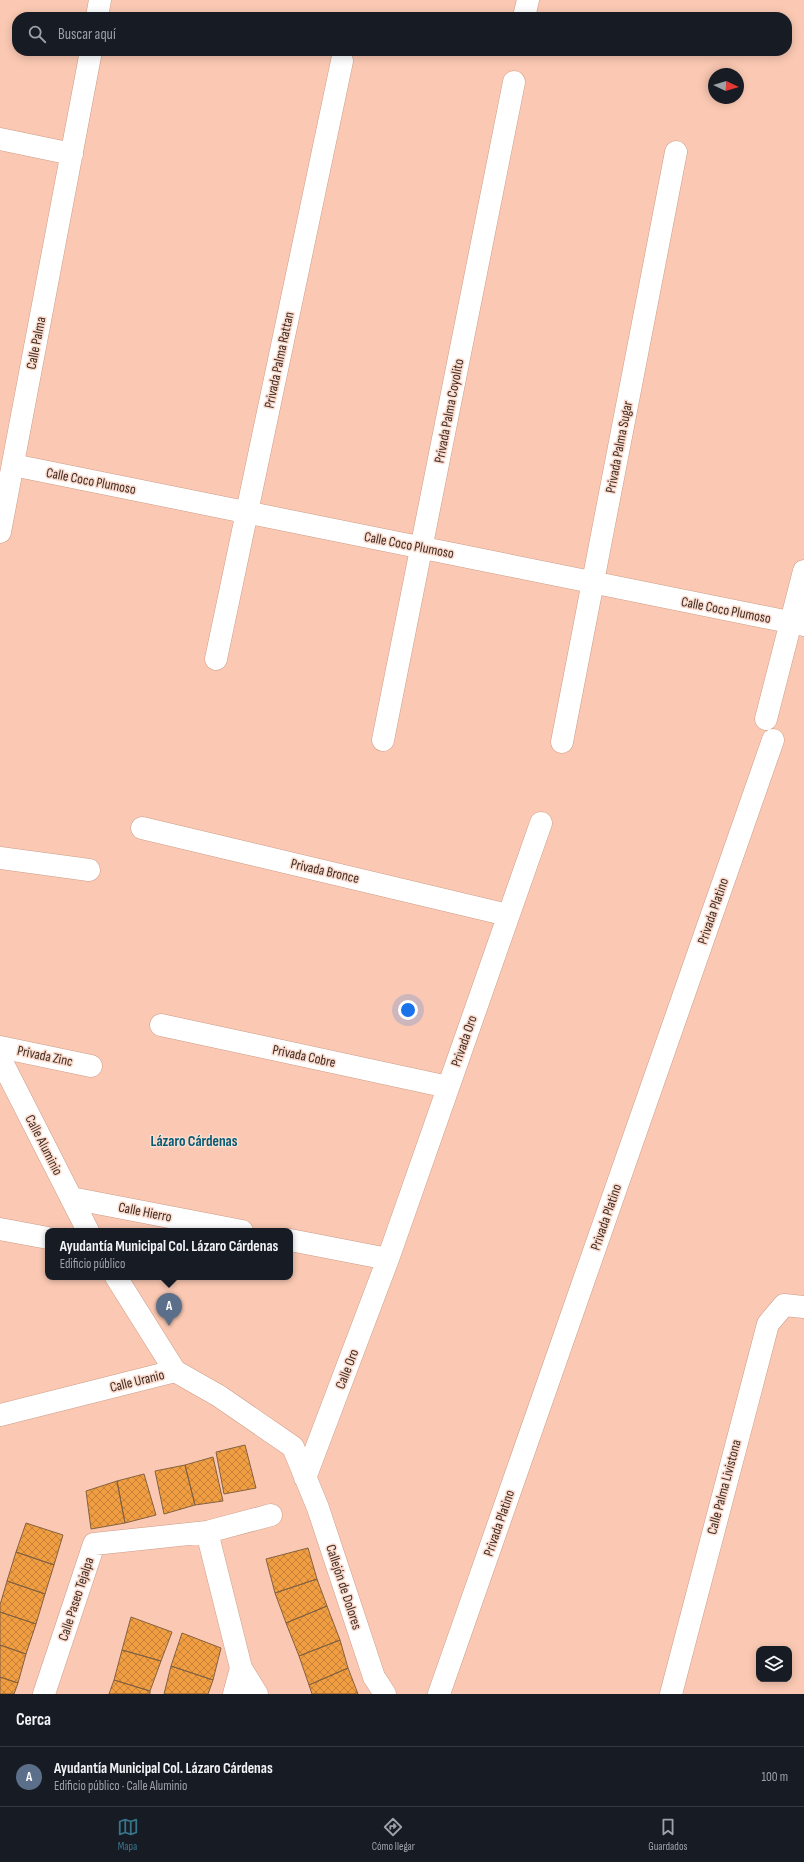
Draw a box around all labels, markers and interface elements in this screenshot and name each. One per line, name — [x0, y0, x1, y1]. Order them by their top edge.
search box — [12, 12, 792, 56]
icon: search — [26, 23, 48, 45]
text: Buscar aquí — [58, 25, 116, 44]
north arrow — [708, 68, 744, 104]
street label: Privada Palma Rattan — [260, 310, 298, 410]
street label: Calle Palma — [23, 315, 49, 371]
street label: Privada Palma Coyolito — [431, 357, 467, 465]
street label: Privada Palma Sugar — [602, 399, 636, 495]
street label: Calle Coco Plumoso — [45, 464, 137, 498]
street label: Calle Coco Plumoso — [363, 528, 455, 562]
street label: Calle Coco Plumoso — [680, 593, 772, 627]
street label: Privada Bronce — [289, 855, 361, 887]
street label: Privada Platino — [694, 875, 732, 946]
your location — [398, 1000, 418, 1020]
street label: Privada Oro — [447, 1013, 481, 1069]
street label: Privada Cobre — [271, 1041, 337, 1071]
street label: Privada Zinc — [16, 1042, 74, 1070]
street label: Calle Aluminio — [22, 1112, 67, 1178]
district label: Lázaro Cárdenas — [150, 1132, 238, 1151]
street label: Privada Platino — [587, 1181, 625, 1252]
street label: Calle Hierro — [117, 1199, 173, 1226]
popup — [45, 1228, 293, 1280]
text: Ayudantía Municipal Col. Lázaro Cárdenas — [60, 1237, 278, 1256]
text: Edificio público — [60, 1256, 125, 1272]
pin: A — [156, 1293, 182, 1326]
street label: Calle Oro — [332, 1346, 362, 1391]
street label: Calle Uranio — [108, 1366, 166, 1396]
street label: Calle Palma Livistona — [703, 1438, 745, 1536]
street label: Privada Platino — [480, 1487, 518, 1558]
street label: Callejón de Dolores — [322, 1542, 366, 1632]
street label: Calle Paseo Tejalpa — [54, 1555, 98, 1643]
map controls — [756, 1646, 792, 1682]
button: layers — [756, 1646, 792, 1682]
text: Cerca — [16, 1710, 51, 1730]
text: Ayudantía Municipal Col. Lázaro Cárdenas — [54, 1759, 273, 1778]
text: A — [26, 1769, 32, 1785]
text: 100 m — [761, 1769, 788, 1785]
text: Edificio público · Calle Aluminio — [54, 1778, 187, 1794]
tab: Mapa — [117, 1816, 139, 1853]
tab: Cómo llegar — [372, 1816, 415, 1853]
tab: Guardados — [648, 1816, 687, 1853]

